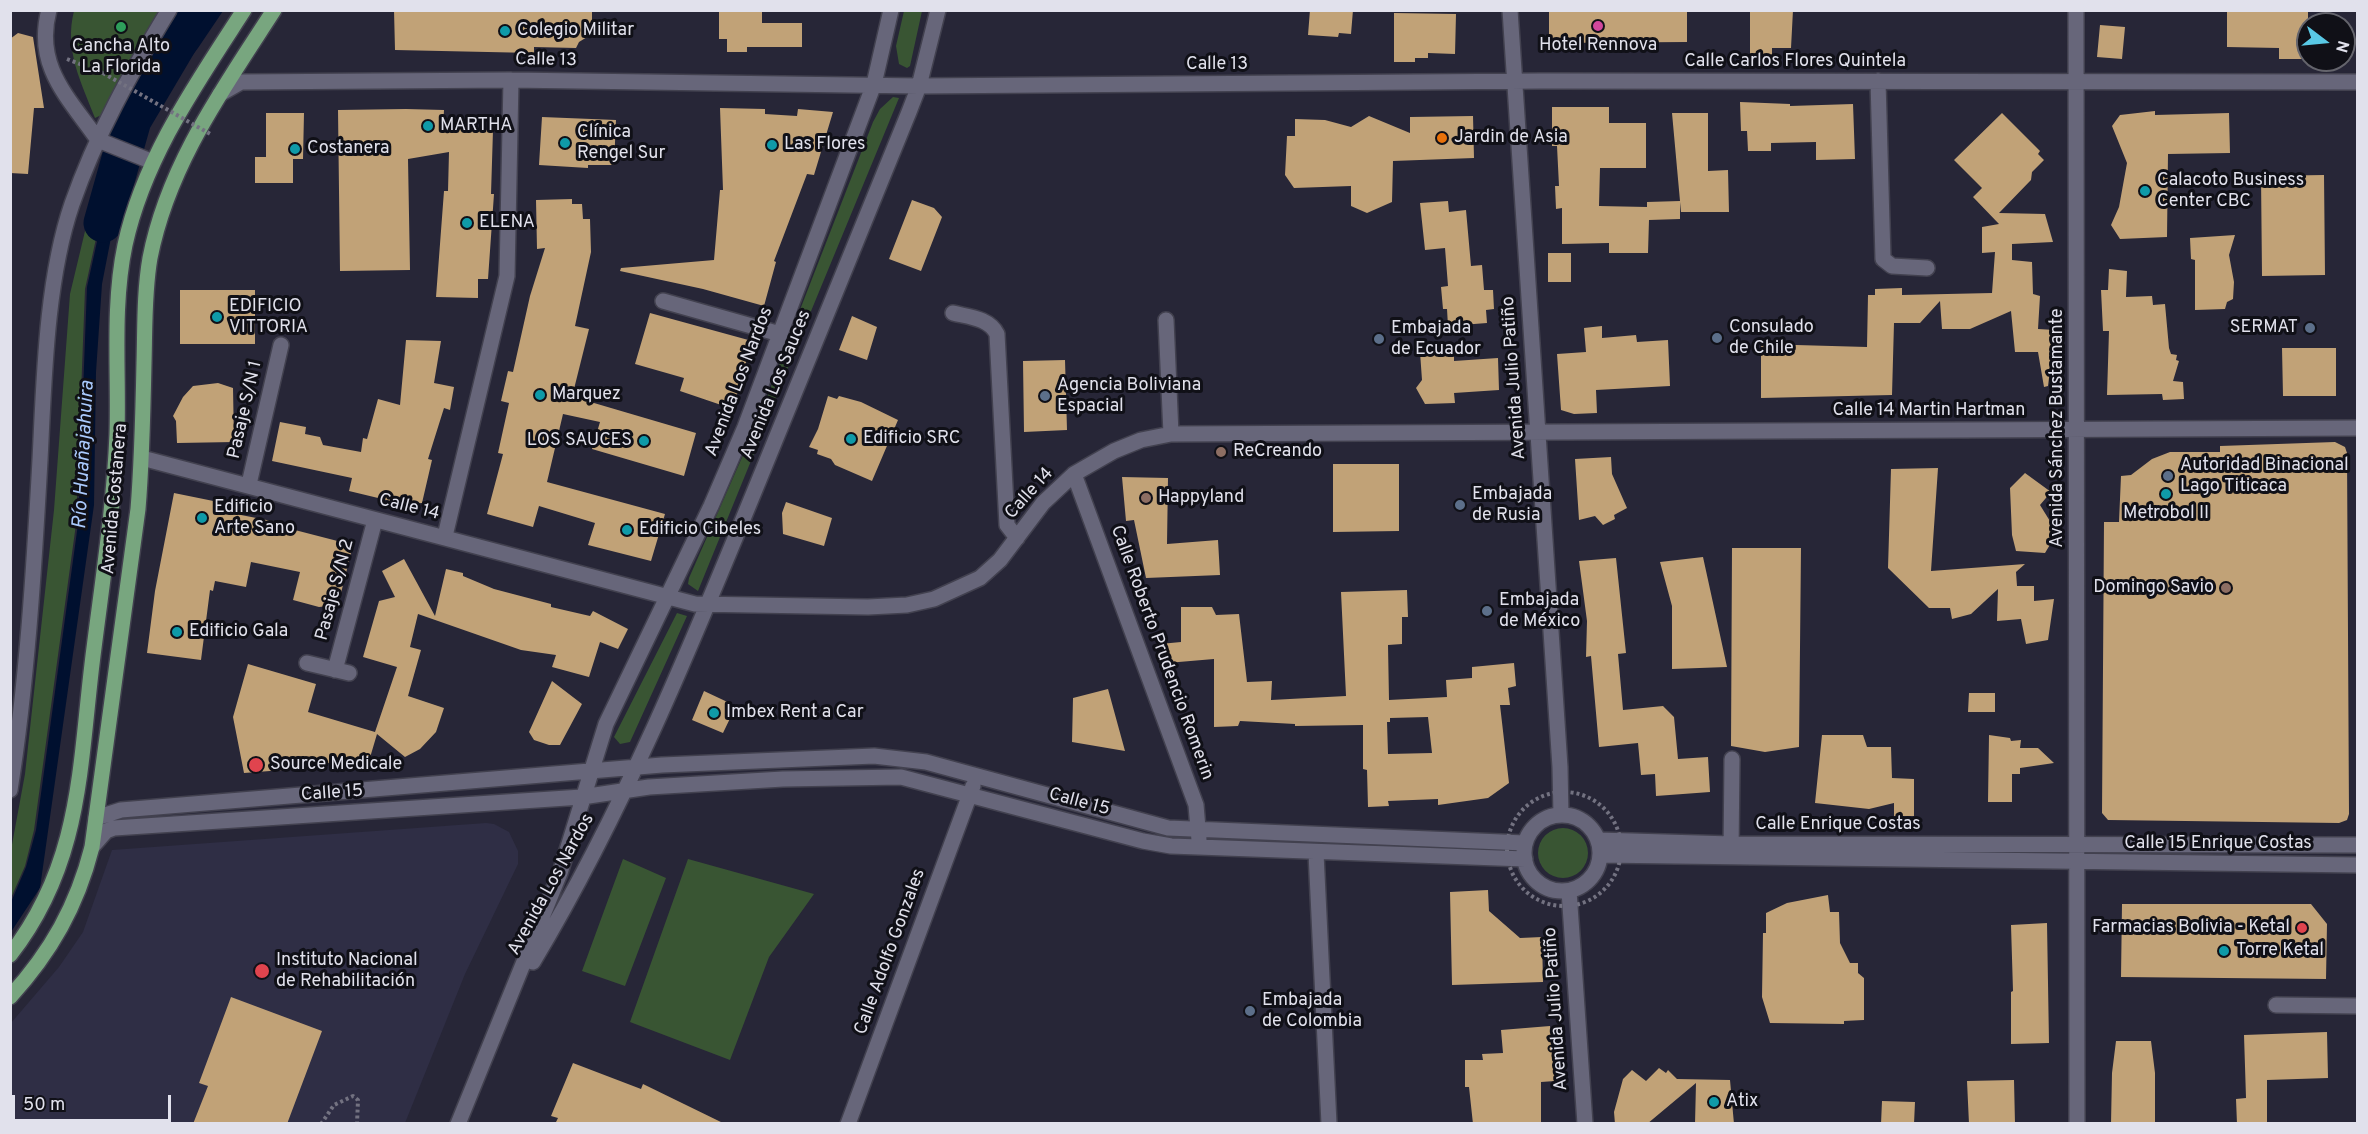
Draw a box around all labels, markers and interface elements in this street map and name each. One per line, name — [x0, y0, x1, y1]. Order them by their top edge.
north arrow — [2296, 12, 2356, 72]
marker: Hotel Rennova — [1591, 19, 1605, 33]
marker: Cancha Alto La Florida — [114, 20, 128, 34]
place label: Colegio Militar — [517, 20, 634, 42]
marker: Colegio Militar — [498, 24, 512, 38]
place label: Hotel Rennova — [1539, 35, 1657, 57]
place label: Cancha Alto La Florida — [72, 36, 170, 78]
text: N — [2330, 38, 2353, 55]
street label: Calle 13 — [515, 50, 577, 72]
street label: Calle Carlos Flores Quintela — [1684, 51, 1906, 73]
street label: Calle 13 — [1186, 54, 1248, 76]
place label: MARTHA — [440, 115, 512, 137]
marker: MARTHA — [421, 119, 435, 133]
place label: Clínica Rengel Sur — [577, 122, 666, 164]
place label: Jardin de Asia — [1454, 127, 1568, 149]
marker: Jardin de Asia — [1435, 131, 1449, 145]
place label: Las Flores — [784, 134, 865, 156]
marker: Clínica Rengel Sur — [558, 136, 572, 150]
place label: Costanera — [307, 138, 390, 160]
marker: Las Flores — [765, 138, 779, 152]
marker: Costanera — [288, 142, 302, 156]
place label: Calacoto Business Center CBC — [2157, 170, 2304, 213]
marker: Calacoto Business Center CBC — [2138, 184, 2152, 198]
place label: ELENA — [479, 212, 535, 234]
marker: ELENA — [460, 216, 474, 230]
place label: EDIFICIO VITTORIA — [229, 296, 308, 338]
street label: Avenida Julio Patiño — [1499, 296, 1531, 460]
street label: Avenida Los Nardos — [702, 304, 778, 460]
street label: Avenida Los Sauces — [737, 307, 817, 463]
street label: Avenida Sánchez Bustamante — [2047, 308, 2069, 548]
marker: EDIFICIO VITTORIA — [210, 310, 224, 324]
place label: Consulado de Chile — [1729, 317, 1814, 360]
place label: SERMAT — [2230, 317, 2298, 339]
place label: Embajada de Ecuador — [1391, 318, 1481, 360]
marker: SERMAT — [2303, 321, 2317, 335]
marker: Consulado de Chile — [1710, 331, 1724, 345]
marker: Embajada de Ecuador — [1372, 332, 1386, 346]
street label: Pasaje S/N 1 — [224, 359, 268, 461]
place label: Agencia Boliviana Espacial — [1057, 375, 1201, 418]
water label: Río Huañajahuira — [69, 380, 101, 530]
place label: Marquez — [552, 384, 621, 406]
marker: Marquez — [533, 388, 547, 402]
marker: Agencia Boliviana Espacial — [1038, 389, 1052, 403]
street label: Calle 14 Martin Hartman — [1833, 400, 2025, 422]
street label: Avenida Costanera — [99, 423, 133, 575]
place label: Edificio SRC — [863, 428, 960, 450]
place label: LOS SAUCES — [527, 430, 632, 452]
marker: Edificio SRC — [844, 432, 858, 446]
marker: LOS SAUCES — [637, 434, 651, 448]
place label: ReCreando — [1233, 441, 1322, 463]
marker: ReCreando — [1214, 445, 1228, 459]
place label: Autoridad Binacional Lago Titicaca — [2180, 455, 2349, 498]
street label: Calle 14 — [1001, 464, 1059, 524]
marker: Autoridad Binacional Lago Titicaca — [2161, 469, 2175, 483]
place label: Embajada de Rusia — [1472, 484, 1552, 526]
place label: Happyland — [1158, 487, 1244, 509]
marker: Metrobol II — [2159, 487, 2173, 501]
street label: Calle 14 — [376, 490, 442, 526]
marker: Happyland — [1139, 491, 1153, 505]
place label: Edificio Arte Sano — [214, 497, 295, 540]
marker: Embajada de Rusia — [1453, 498, 1467, 512]
place label: Metrobol II — [2123, 503, 2209, 525]
marker: Edificio Arte Sano — [195, 511, 209, 525]
place label: Edificio Cibeles — [639, 519, 761, 541]
marker: Edificio Cibeles — [620, 523, 634, 537]
street label: Calle Roberto Prudencio Romerin — [1105, 523, 1217, 783]
street label: Pasaje S/N 2 — [312, 537, 360, 643]
place label: Domingo Savio — [2093, 577, 2214, 599]
marker: Domingo Savio — [2219, 581, 2233, 595]
place label: Embajada de México — [1499, 590, 1580, 632]
marker: Embajada de México — [1480, 604, 1494, 618]
place label: Edificio Gala — [189, 621, 288, 643]
marker: Edificio Gala — [170, 625, 184, 639]
place label: Imbex Rent a Car — [726, 702, 864, 724]
marker: Imbex Rent a Car — [707, 706, 721, 720]
place label: Source Medicale — [270, 754, 402, 776]
marker: Source Medicale — [247, 756, 265, 774]
street label: Calle 15 — [300, 781, 364, 807]
street label: Calle 15 — [1046, 784, 1112, 822]
street label: Avenida Los Nardos — [504, 811, 600, 959]
street label: Calle Enrique Costas — [1755, 814, 1921, 836]
street label: Calle 15 Enrique Costas — [2124, 833, 2312, 855]
street label: Calle Adolfo Gonzales — [851, 866, 931, 1038]
place label: Farmacias Bolivia - Ketal — [2092, 917, 2290, 939]
marker: Farmacias Bolivia - Ketal — [2295, 921, 2309, 935]
street label: Avenida Julio Patiño — [1541, 927, 1573, 1091]
place label: Torre Ketal — [2236, 940, 2324, 962]
marker: Torre Ketal — [2217, 944, 2231, 958]
place label: Instituto Nacional de Rehabilitación — [276, 950, 418, 992]
marker: Instituto Nacional de Rehabilitación — [253, 962, 271, 980]
place label: Embajada de Colombia — [1262, 990, 1362, 1032]
marker: Embajada de Colombia — [1243, 1004, 1257, 1018]
scale bar — [15, 1083, 174, 1121]
place label: Atix — [1726, 1091, 1758, 1113]
text: 50 m — [23, 1094, 65, 1117]
marker: Atix — [1707, 1095, 1721, 1109]

